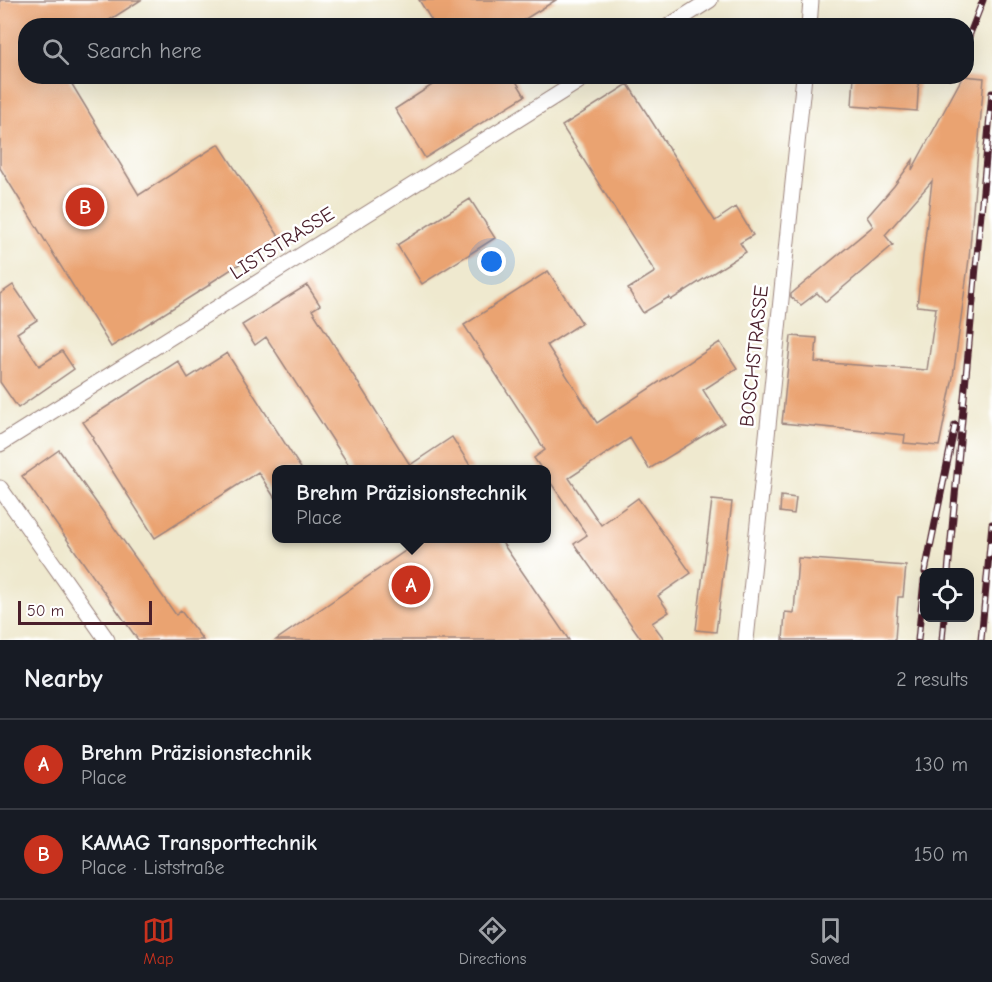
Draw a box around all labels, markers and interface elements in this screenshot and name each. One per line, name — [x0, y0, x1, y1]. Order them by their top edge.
search box — [18, 18, 974, 84]
icon: search — [39, 35, 72, 68]
text: Search here — [87, 38, 202, 64]
pin: B — [66, 184, 104, 230]
street label: LISTSTRASSE — [226, 202, 338, 284]
your location — [477, 247, 506, 276]
street label: BOSCHSTRASSE — [735, 284, 773, 428]
popup — [272, 465, 551, 543]
text: Brehm Präzisionstechnik — [296, 480, 527, 506]
text: Place — [296, 506, 342, 529]
pin: A — [392, 562, 430, 608]
map controls — [920, 568, 974, 622]
button: locate — [920, 568, 974, 622]
scale bar — [18, 598, 152, 626]
text: 50 m — [27, 602, 64, 620]
text: Nearby — [24, 664, 103, 694]
text: 2 results — [896, 668, 968, 691]
text: Brehm Präzisionstechnik — [81, 740, 312, 766]
text: A — [38, 753, 49, 776]
text: 130 m — [915, 753, 968, 776]
text: Place — [81, 766, 127, 789]
text: KAMAG Transporttechnik — [81, 830, 317, 856]
text: B — [37, 843, 50, 866]
text: 150 m — [914, 843, 968, 866]
text: Place · Liststraße — [81, 856, 224, 879]
tab: Map — [142, 914, 175, 968]
tab: Directions — [459, 914, 526, 968]
tab: Saved — [810, 914, 850, 968]

